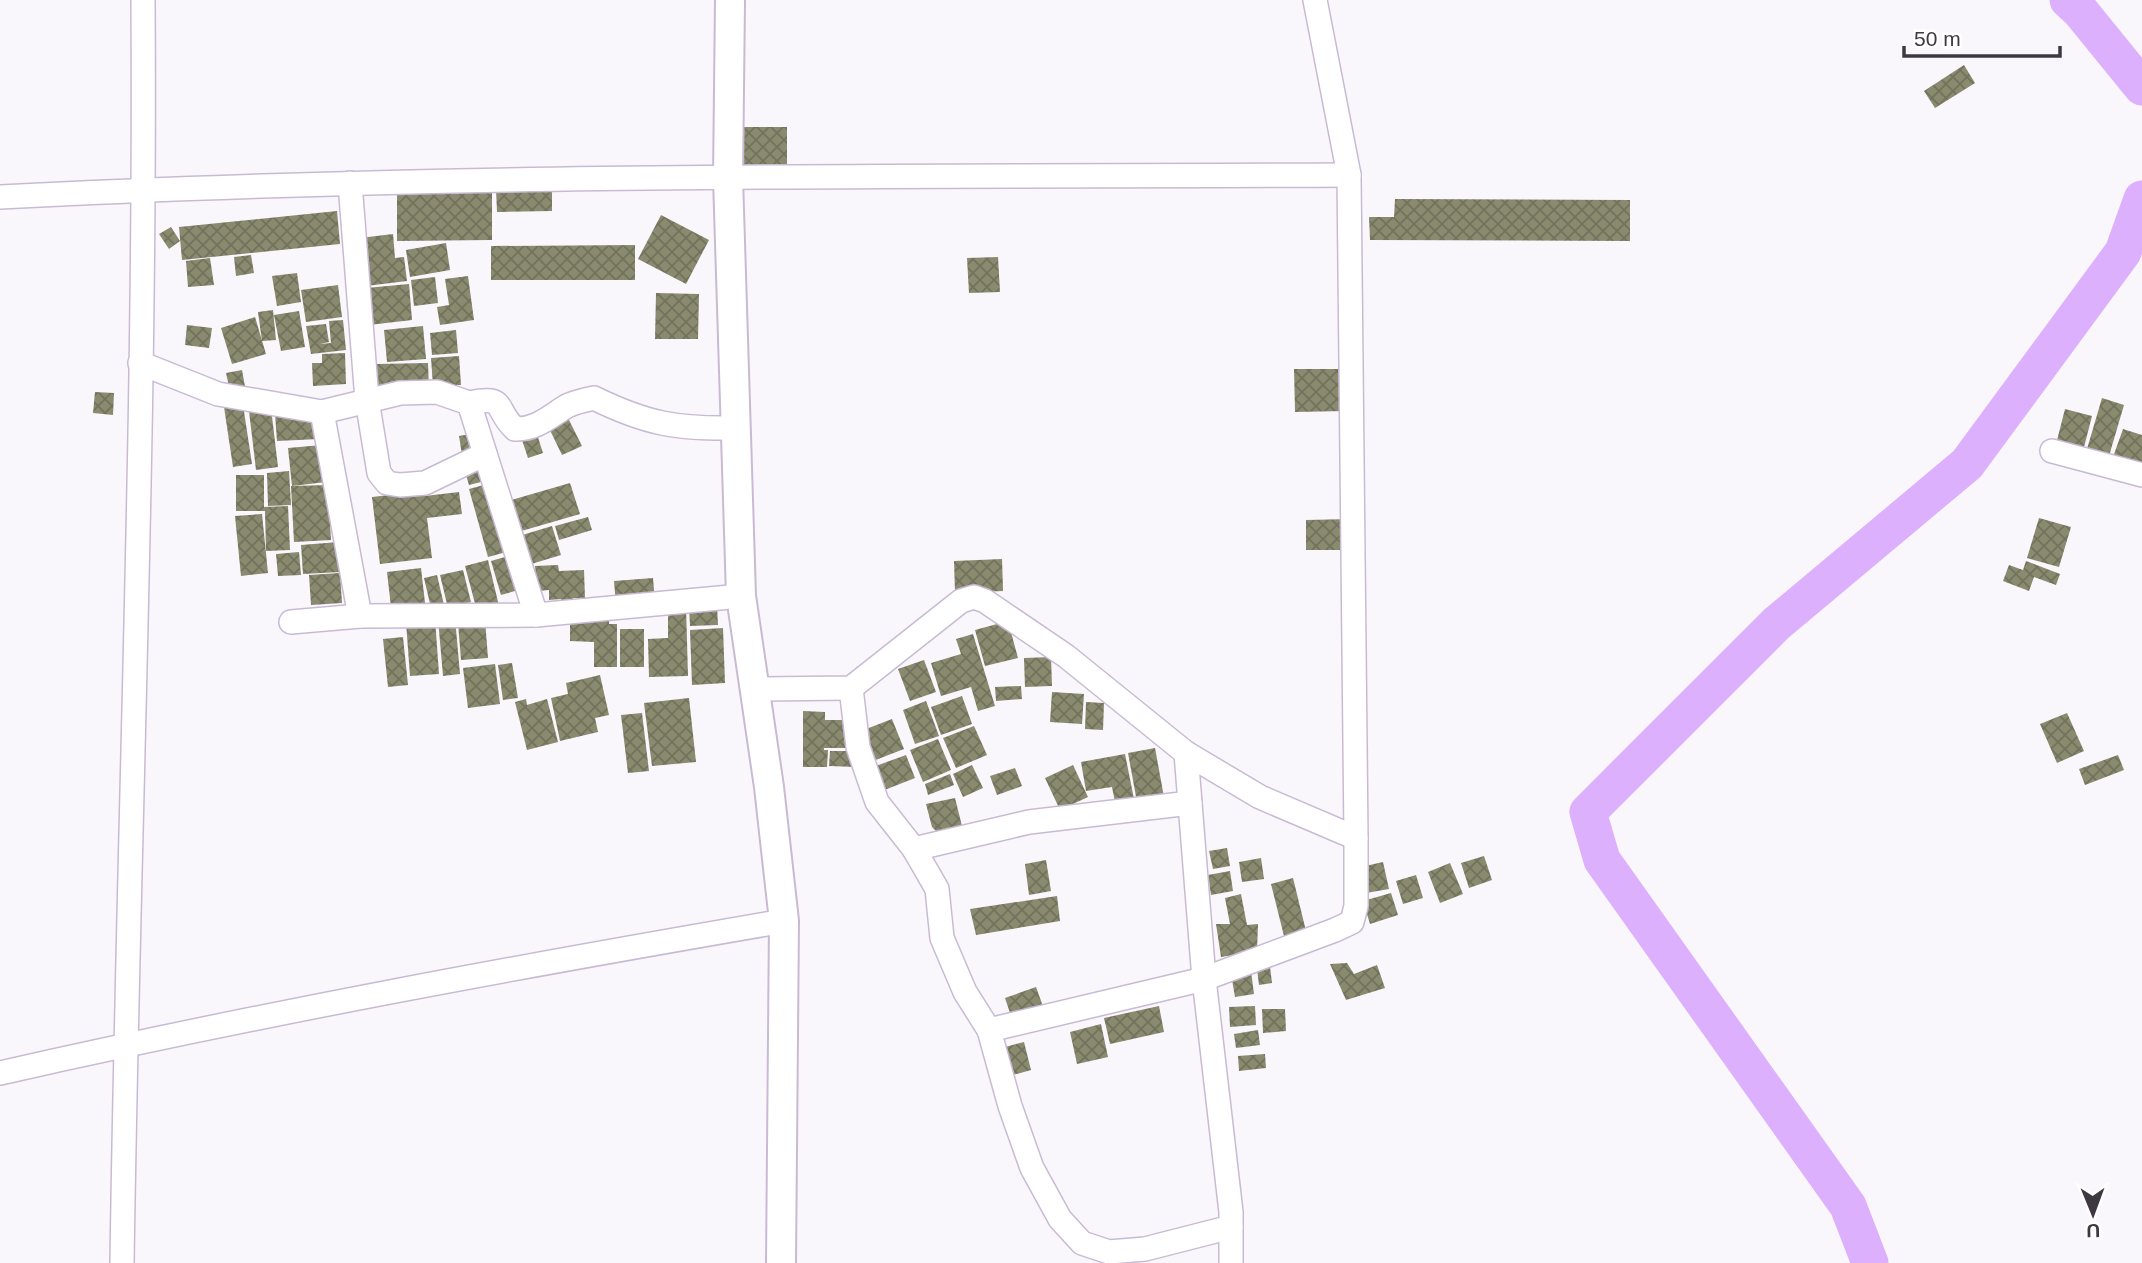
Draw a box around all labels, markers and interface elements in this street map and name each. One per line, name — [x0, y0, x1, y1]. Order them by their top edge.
scale bar — [1904, 14, 2060, 58]
text: 50 m — [1914, 27, 1961, 50]
north arrow — [2058, 1179, 2128, 1249]
text: U — [2086, 1220, 2100, 1241]

